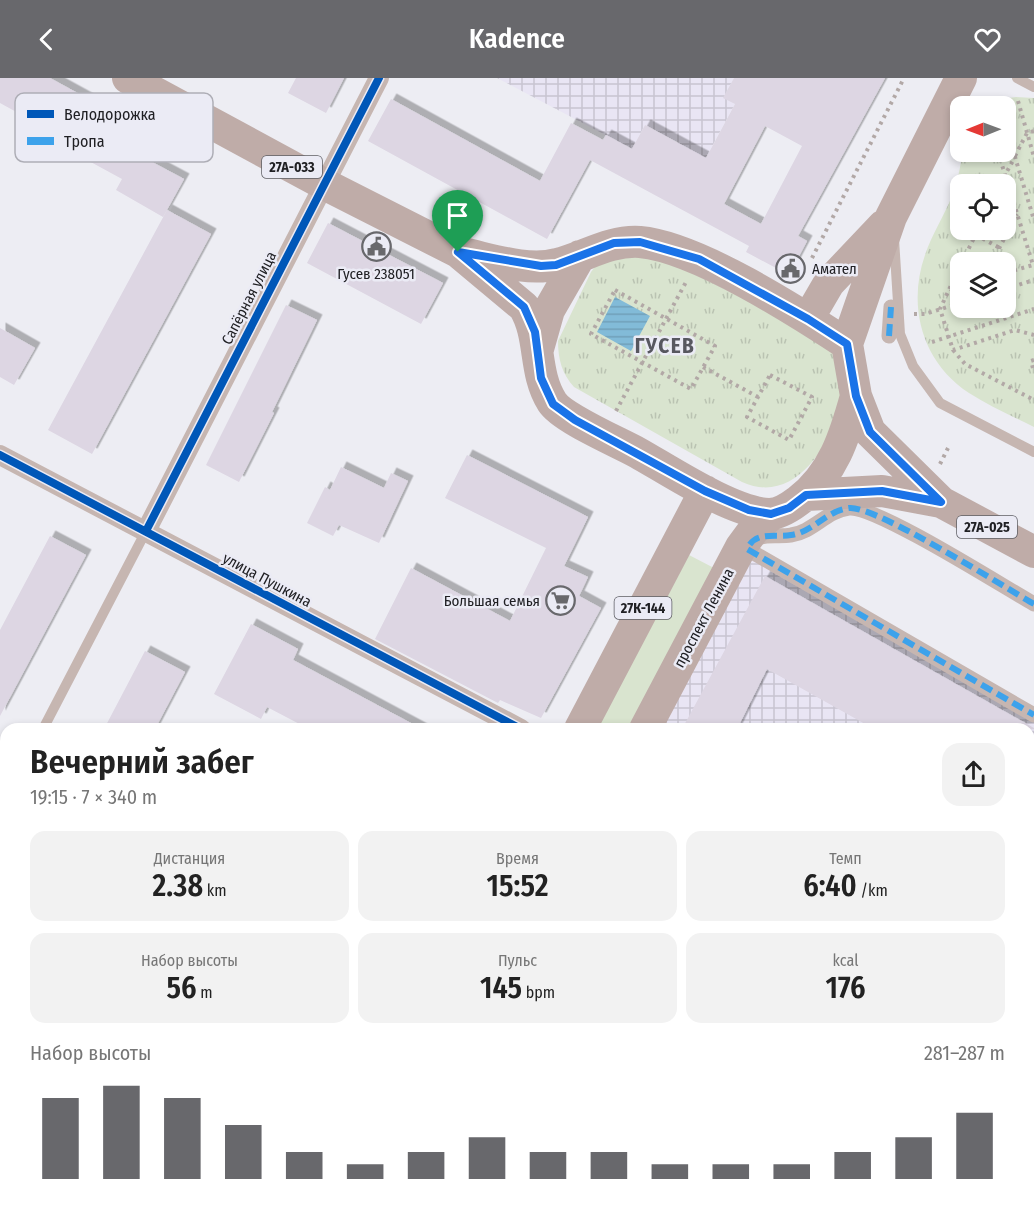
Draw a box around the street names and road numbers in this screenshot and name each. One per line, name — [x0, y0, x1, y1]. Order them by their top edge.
road number: 27А-033 — [262, 156, 322, 178]
street label: Сапёрная улица — [218, 248, 280, 348]
road number: 27А-025 — [957, 516, 1017, 538]
street label: улица Пушкина — [220, 549, 314, 611]
street label: проспект Ленина — [670, 565, 738, 671]
road number: 27К-144 — [614, 597, 672, 619]

